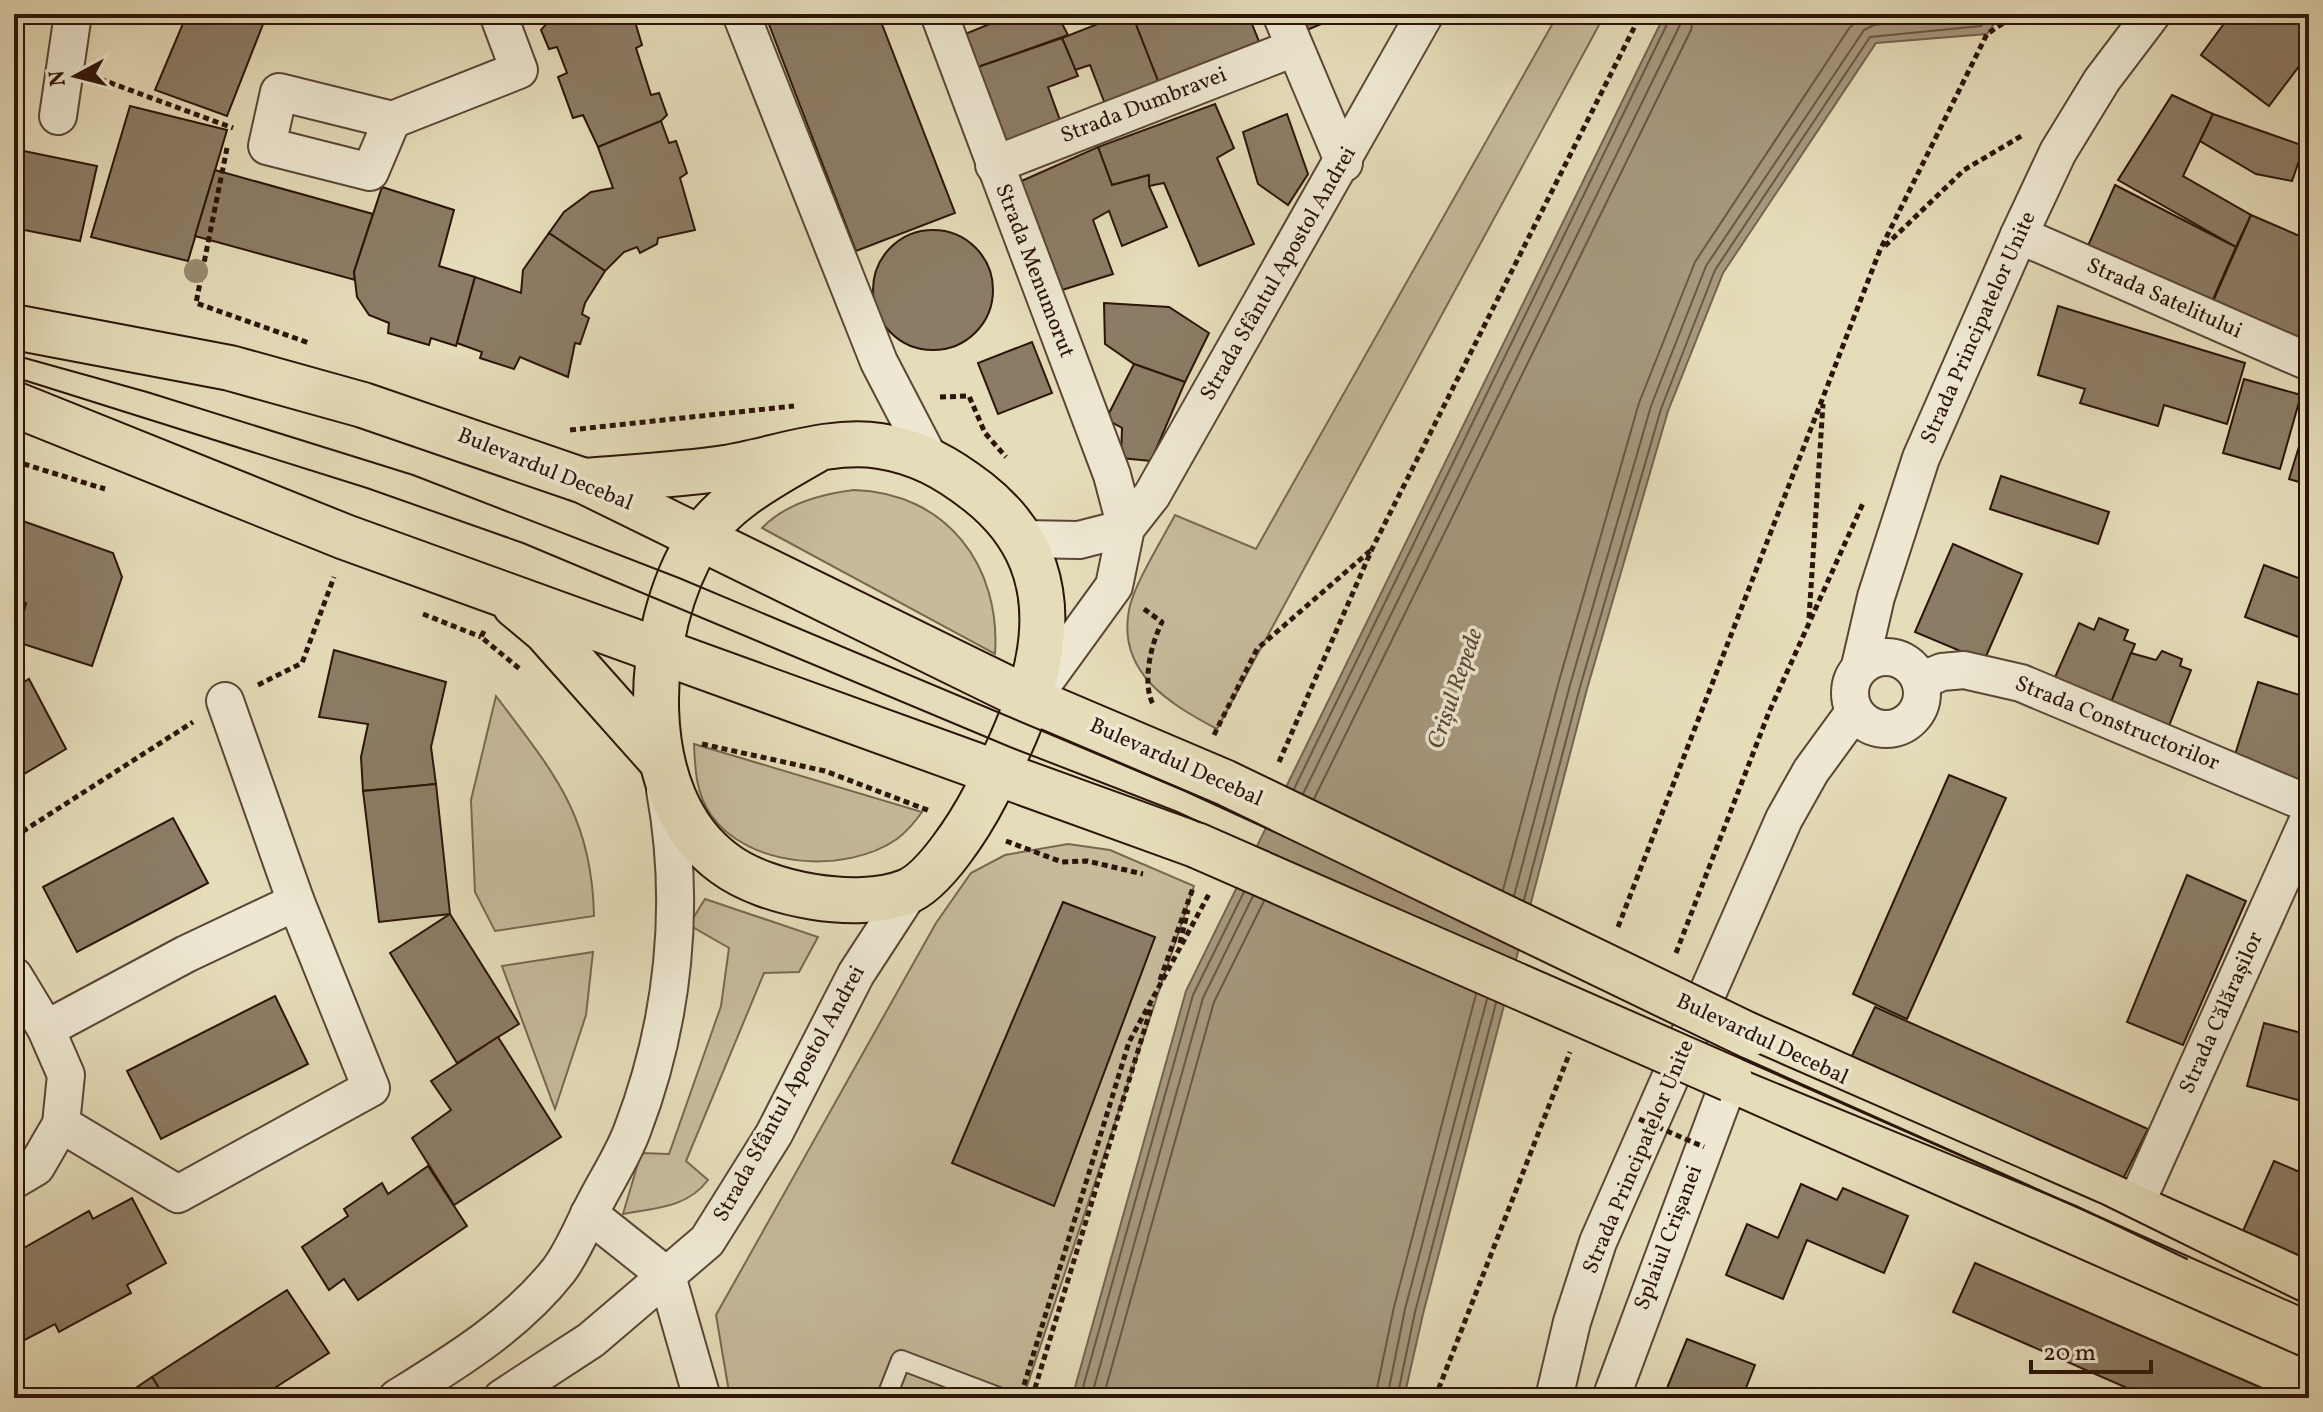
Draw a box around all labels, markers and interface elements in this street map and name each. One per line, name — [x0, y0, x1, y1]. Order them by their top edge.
north arrow — [36, 36, 116, 116]
street label: Strada Dumbravei — [1056, 60, 1232, 152]
text: N — [42, 68, 75, 88]
street label: Strada Sfântul Apostol Andrei — [1193, 141, 1365, 407]
street label: Strada Menumorut — [986, 179, 1082, 363]
street label: Strada Principatelor Unite — [1914, 207, 2044, 449]
street label: Strada Satelitului — [2081, 251, 2247, 347]
street label: Bulevardul Decebal — [453, 421, 637, 519]
water label: Crișul Repede — [1420, 624, 1493, 754]
street label: Strada Constructorilor — [2010, 669, 2224, 779]
street label: Bulevardul Decebal — [1084, 711, 1268, 815]
street label: Strada Călărașilor — [2172, 927, 2272, 1099]
street label: Strada Sfântul Apostol Andrei — [706, 960, 874, 1228]
street label: Bulevardul Decebal — [1671, 986, 1853, 1094]
street label: Strada Principatelor Unite — [1576, 1035, 1702, 1279]
street label: Splaiul Crișanei — [1627, 1161, 1711, 1315]
scale bar — [2031, 1324, 2151, 1374]
text: 20 m — [2043, 1337, 2096, 1371]

